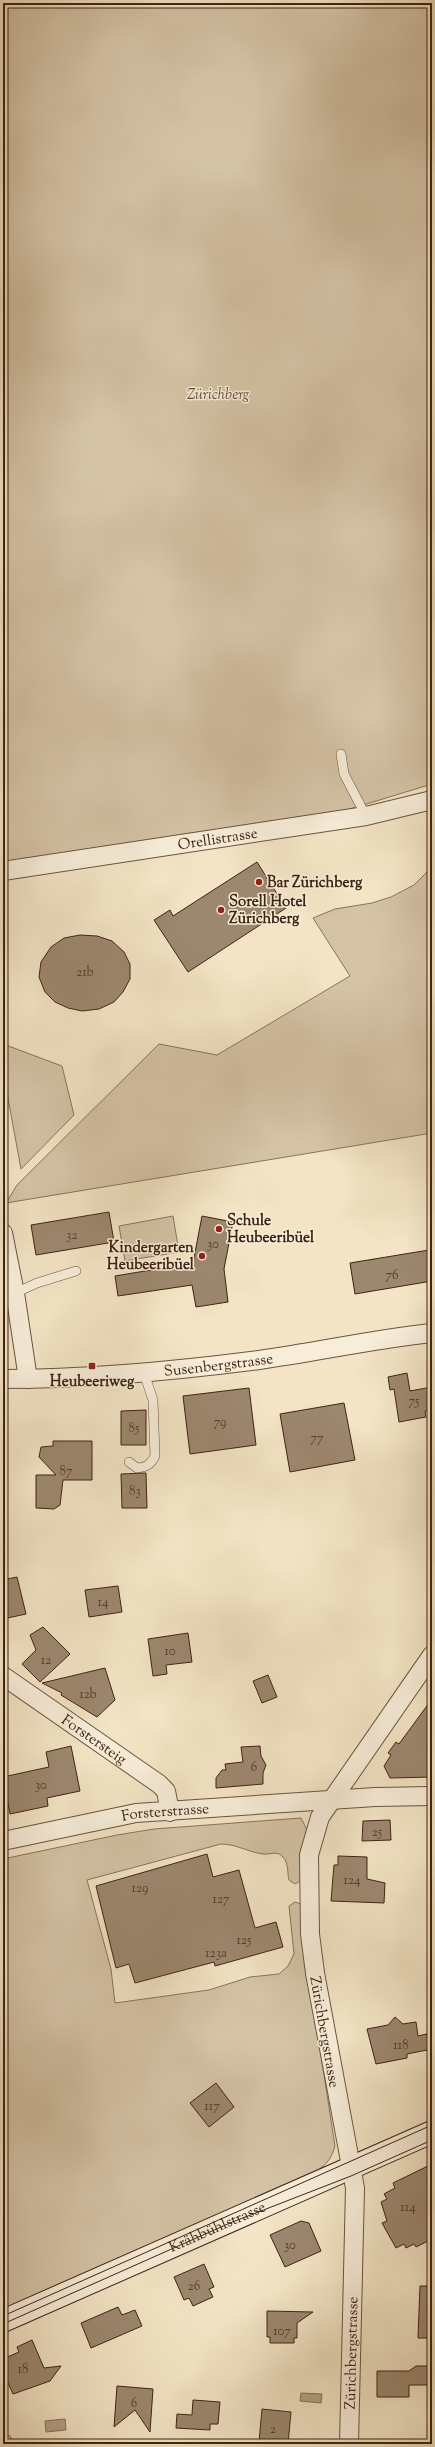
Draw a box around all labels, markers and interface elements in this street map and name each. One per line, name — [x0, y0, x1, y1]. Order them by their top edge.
park label: Zürichberg — [187, 385, 250, 406]
street label: Orellistrasse — [176, 824, 259, 856]
place label: Bar Zürichberg — [267, 873, 363, 894]
marker: Bar Zürichberg — [254, 877, 264, 887]
place label: Sorell Hotel Zürichberg — [229, 892, 307, 930]
marker: Sorell Hotel Zürichberg — [216, 905, 226, 915]
house number: 21b — [76, 964, 94, 982]
place label: Schule Heubeeribüel — [227, 1211, 315, 1249]
marker: Schule Heubeeribüel — [214, 1224, 224, 1234]
house number: 32 — [66, 1227, 78, 1245]
house number: 30 — [207, 1236, 219, 1254]
place label: Kindergarten Heubeeribüel — [107, 1238, 195, 1276]
marker: Kindergarten Heubeeribüel — [197, 1251, 207, 1261]
house number: 76 — [386, 1267, 398, 1285]
street label: Susenbergstrasse — [163, 1349, 275, 1383]
marker: Heubeeriweg — [87, 1361, 97, 1371]
place label: Heubeeriweg — [50, 1372, 135, 1393]
house number: 75 — [409, 1393, 420, 1411]
house number: 79 — [214, 1414, 226, 1432]
house number: 85 — [129, 1420, 140, 1438]
house number: 77 — [310, 1430, 324, 1448]
house number: 87 — [59, 1463, 73, 1481]
house number: 83 — [129, 1483, 141, 1501]
house number: 14 — [98, 1594, 109, 1612]
house number: 10 — [164, 1643, 176, 1661]
house number: 12 — [41, 1652, 51, 1670]
house number: 12b — [79, 1686, 97, 1704]
street label: Forstersteig — [57, 1710, 130, 1770]
house number: 6 — [251, 1759, 257, 1777]
house number: 30 — [35, 1777, 47, 1795]
street label: Forsterstrasse — [120, 1799, 210, 1828]
house number: 25 — [372, 1824, 383, 1842]
house number: 124 — [343, 1872, 361, 1890]
house number: 129 — [132, 1880, 148, 1898]
house number: 127 — [212, 1891, 230, 1909]
house number: 125 — [237, 1932, 252, 1950]
house number: 123a — [205, 1945, 227, 1963]
street label: Zürichbergstrasse — [303, 1975, 344, 2090]
house number: 118 — [393, 2037, 409, 2055]
house number: 117 — [204, 2098, 220, 2116]
street label: Krähbühlstrasse — [166, 2197, 270, 2259]
house number: 114 — [400, 2199, 416, 2217]
house number: 30 — [284, 2237, 296, 2255]
house number: 26 — [188, 2278, 200, 2296]
street label: Zürichbergstrasse — [341, 2296, 364, 2410]
house number: 107 — [273, 2323, 291, 2341]
house number: 18 — [18, 2361, 28, 2379]
house number: 6 — [131, 2395, 137, 2413]
house number: 2 — [270, 2421, 276, 2439]

